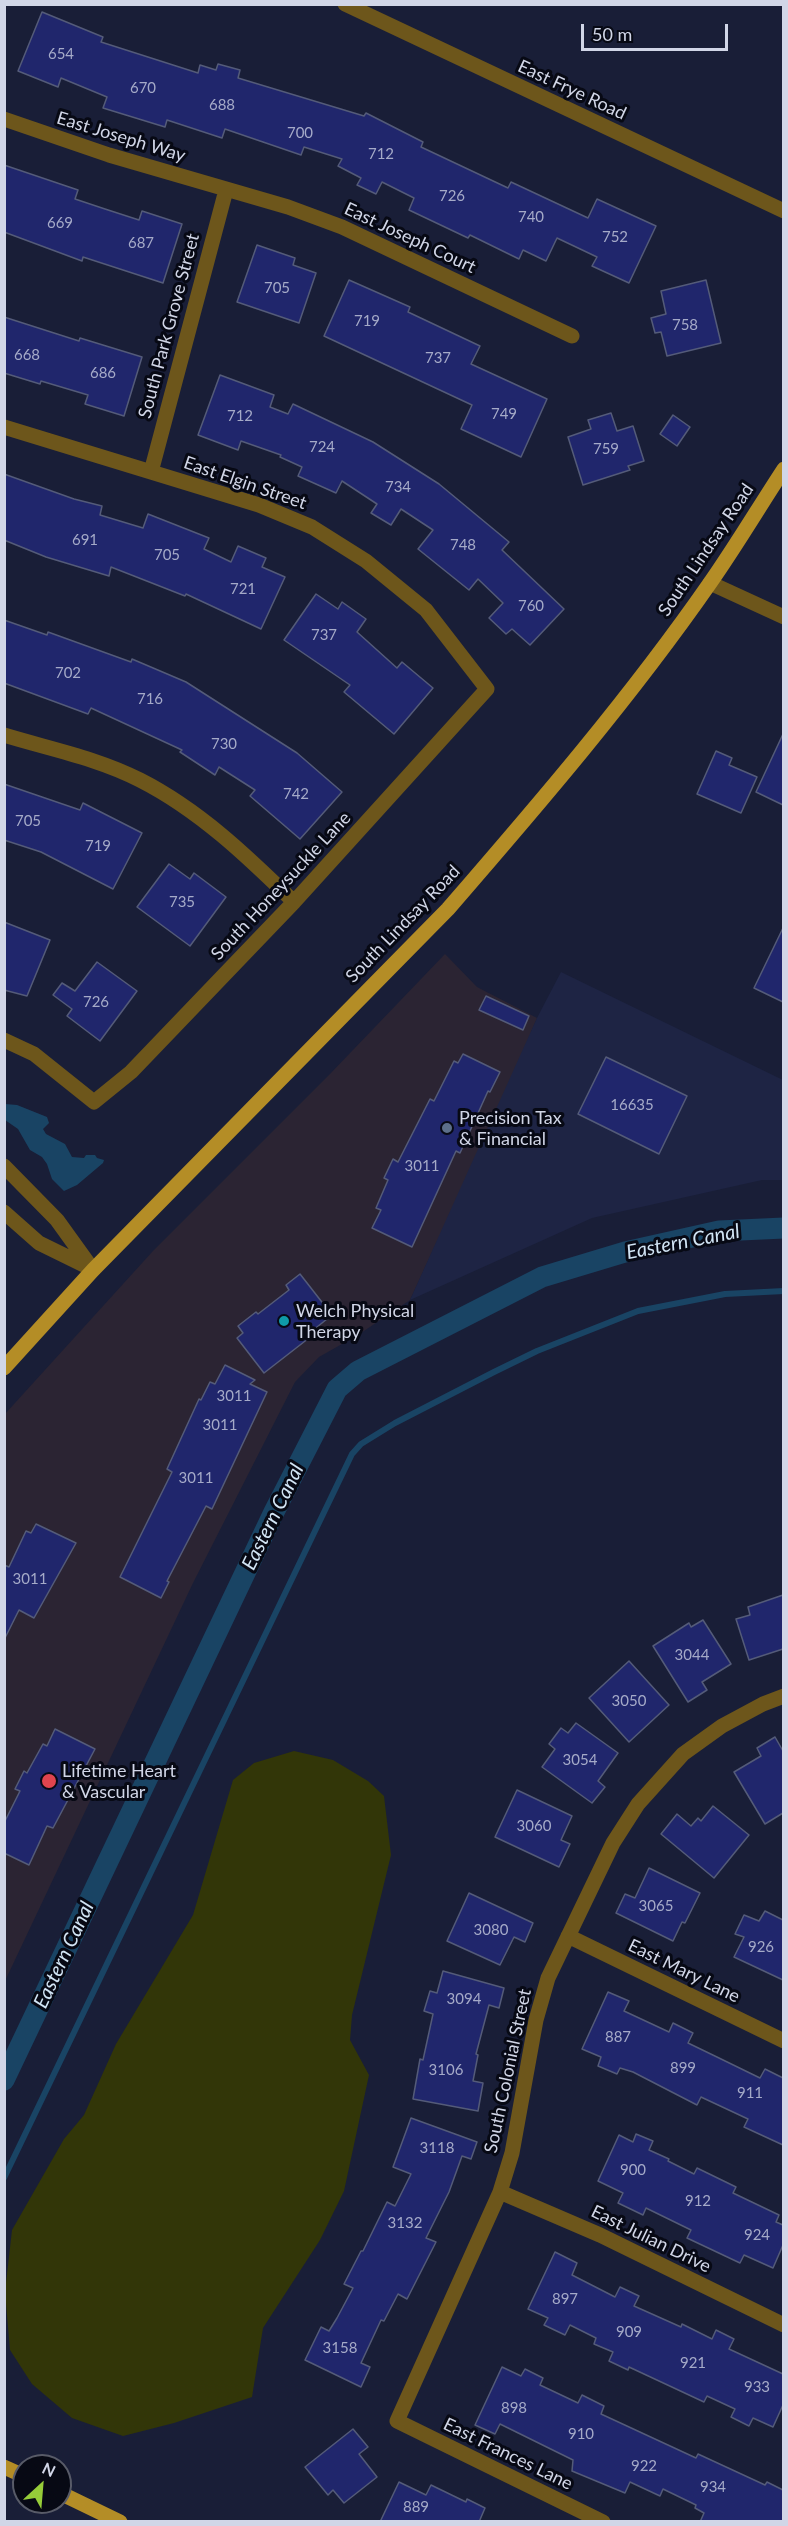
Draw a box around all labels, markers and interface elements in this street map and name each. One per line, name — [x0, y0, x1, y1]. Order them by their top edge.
scale bar — [584, 12, 731, 50]
text: 50 m — [592, 23, 632, 45]
house number: 654 — [48, 45, 74, 63]
street label: East Frye Road — [514, 55, 630, 125]
house number: 670 — [130, 79, 156, 97]
house number: 688 — [209, 96, 235, 114]
street label: East Joseph Way — [54, 107, 188, 167]
house number: 700 — [287, 124, 313, 142]
house number: 712 — [368, 145, 394, 163]
house number: 726 — [439, 187, 465, 205]
street label: East Joseph Court — [341, 198, 479, 278]
house number: 740 — [518, 208, 544, 226]
house number: 669 — [47, 214, 73, 232]
house number: 752 — [602, 228, 628, 246]
street label: South Park Grove Street — [134, 231, 204, 421]
house number: 687 — [128, 234, 154, 252]
house number: 705 — [264, 279, 290, 297]
house number: 719 — [354, 312, 380, 330]
house number: 758 — [672, 316, 698, 334]
house number: 668 — [14, 346, 40, 364]
house number: 737 — [425, 349, 451, 367]
house number: 686 — [90, 364, 116, 382]
house number: 749 — [491, 405, 517, 423]
house number: 712 — [227, 407, 253, 425]
house number: 724 — [309, 438, 335, 456]
house number: 759 — [593, 440, 619, 458]
street label: East Elgin Street — [181, 452, 309, 514]
house number: 734 — [385, 478, 411, 496]
street label: South Lindsay Road — [654, 480, 758, 620]
house number: 691 — [72, 531, 98, 549]
house number: 748 — [450, 536, 476, 554]
house number: 705 — [154, 546, 180, 564]
house number: 721 — [230, 580, 256, 598]
house number: 760 — [518, 597, 544, 615]
house number: 737 — [311, 626, 337, 644]
house number: 702 — [55, 664, 81, 682]
house number: 716 — [137, 690, 163, 708]
house number: 730 — [211, 735, 237, 753]
house number: 742 — [283, 785, 309, 803]
street label: South Honeysuckle Lane — [207, 807, 355, 965]
house number: 705 — [15, 812, 41, 830]
house number: 719 — [85, 837, 111, 855]
street label: South Lindsay Road — [341, 861, 465, 987]
house number: 735 — [169, 893, 195, 911]
house number: 726 — [83, 993, 109, 1011]
house number: 16635 — [610, 1096, 654, 1114]
place label: Precision Tax & Financial — [459, 1107, 562, 1150]
marker: Precision Tax & Financial — [440, 1121, 454, 1135]
house number: 3011 — [405, 1157, 439, 1175]
water label: Eastern Canal — [624, 1219, 742, 1265]
place label: Welch Physical Therapy — [296, 1300, 414, 1342]
marker: Welch Physical Therapy — [277, 1314, 291, 1328]
house number: 3011 — [217, 1387, 251, 1405]
house number: 3011 — [203, 1416, 237, 1434]
water label: Eastern Canal — [237, 1460, 309, 1574]
house number: 3011 — [179, 1469, 213, 1487]
house number: 3011 — [13, 1570, 47, 1588]
house number: 3044 — [675, 1646, 709, 1664]
house number: 3050 — [612, 1692, 646, 1710]
house number: 3054 — [563, 1751, 597, 1769]
place label: Lifetime Heart & Vascular — [62, 1760, 176, 1802]
marker: Lifetime Heart & Vascular — [40, 1772, 58, 1790]
house number: 3060 — [517, 1817, 551, 1835]
house number: 3065 — [639, 1897, 673, 1915]
water label: Eastern Canal — [29, 1898, 99, 2012]
house number: 3080 — [474, 1921, 508, 1939]
street label: East Mary Lane — [625, 1935, 743, 2007]
house number: 926 — [748, 1938, 774, 1956]
street label: South Colonial Street — [480, 1987, 536, 2155]
house number: 3094 — [447, 1990, 481, 2008]
house number: 887 — [605, 2028, 631, 2046]
house number: 899 — [670, 2059, 696, 2077]
house number: 3106 — [429, 2061, 463, 2079]
house number: 911 — [737, 2084, 763, 2102]
house number: 3118 — [420, 2139, 454, 2157]
house number: 900 — [620, 2161, 646, 2179]
house number: 912 — [685, 2192, 711, 2210]
street label: East Julian Drive — [588, 2201, 714, 2277]
house number: 3132 — [388, 2214, 422, 2232]
house number: 924 — [744, 2226, 770, 2244]
house number: 897 — [552, 2290, 578, 2308]
house number: 909 — [616, 2323, 642, 2341]
house number: 3158 — [323, 2339, 357, 2357]
house number: 921 — [680, 2354, 706, 2372]
house number: 933 — [744, 2378, 770, 2396]
house number: 898 — [501, 2399, 527, 2417]
street label: East Frances Lane — [440, 2413, 576, 2495]
house number: 910 — [568, 2425, 594, 2443]
north arrow — [12, 2454, 72, 2514]
house number: 922 — [631, 2457, 657, 2475]
text: N — [40, 2458, 59, 2480]
house number: 934 — [700, 2478, 726, 2496]
house number: 889 — [403, 2498, 429, 2516]

